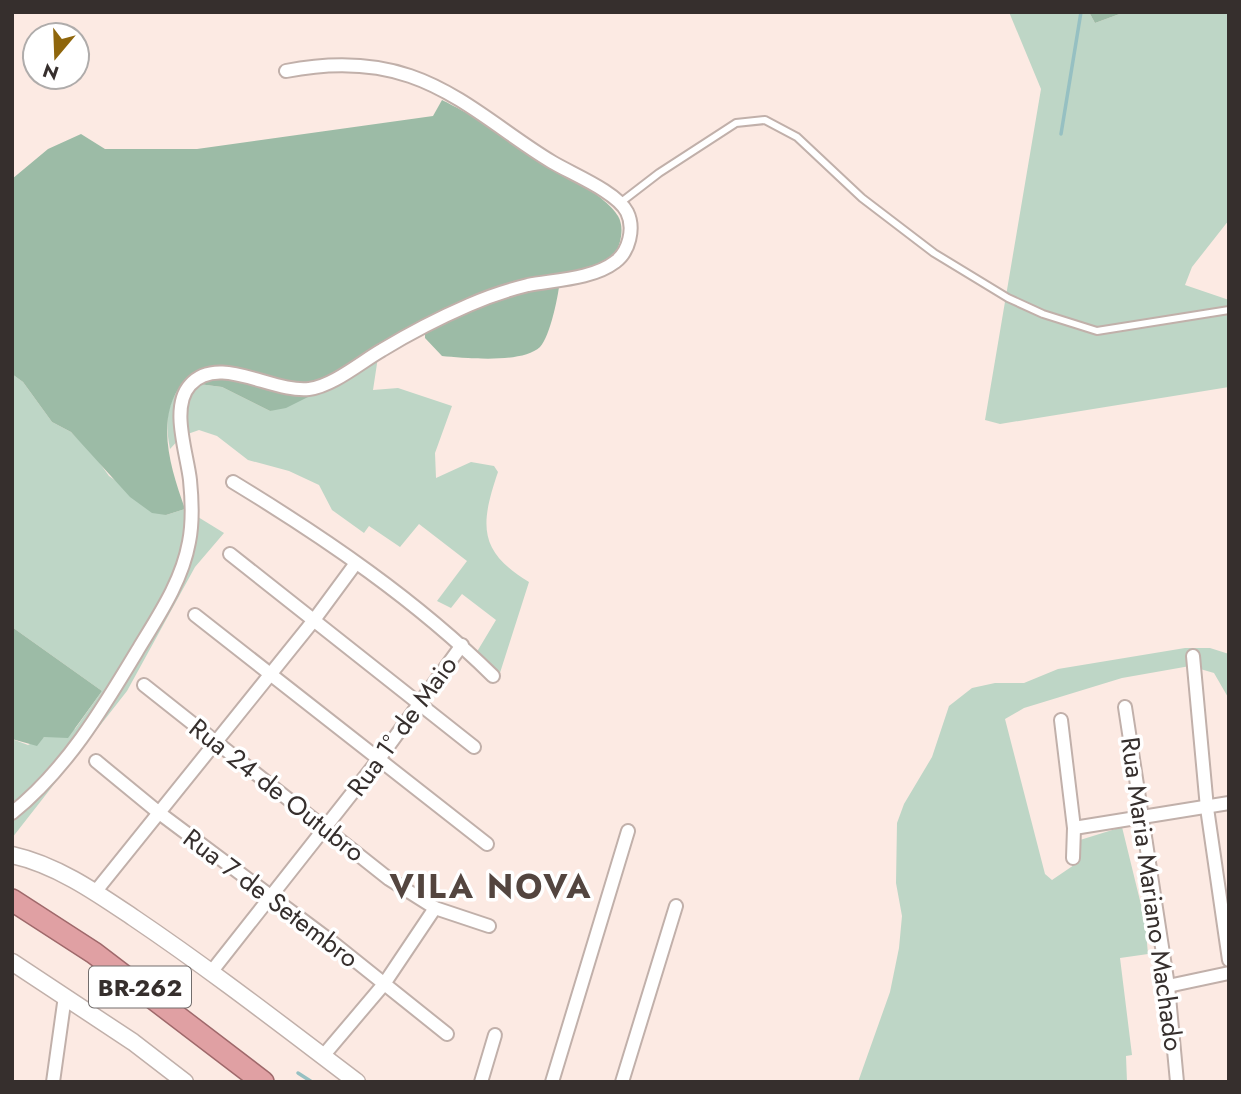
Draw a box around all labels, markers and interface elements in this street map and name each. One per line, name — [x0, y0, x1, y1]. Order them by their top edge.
north arrow — [21, 21, 91, 91]
text: N — [39, 56, 62, 87]
street label: Rua 1º de Maio — [338, 648, 466, 804]
street label: Rua 24 de Outubro — [181, 709, 373, 871]
street label: Rua Maria Mariano Machado — [1111, 735, 1193, 1053]
street label: Rua 7 de Setembro — [175, 819, 367, 977]
district label: VILA NOVA — [389, 863, 592, 910]
road number: BR-262 — [89, 967, 191, 1007]

